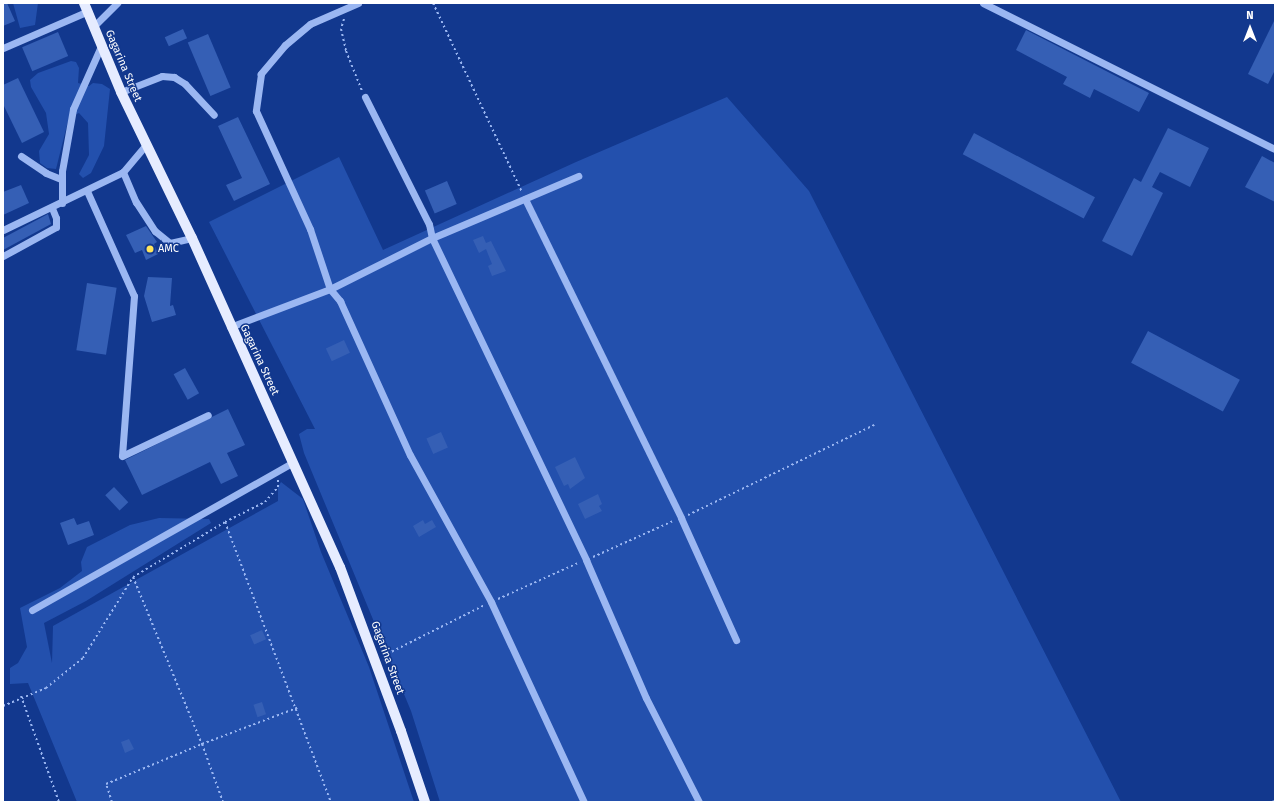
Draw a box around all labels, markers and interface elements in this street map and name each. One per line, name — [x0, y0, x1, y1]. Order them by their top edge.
north arrow — [1230, 8, 1270, 48]
text: N — [1246, 9, 1254, 22]
street label: Gagarina Street — [102, 28, 144, 104]
place label: AMC — [158, 242, 179, 256]
marker: AMC — [145, 244, 155, 254]
street label: Gagarina Street — [237, 322, 281, 398]
street label: Gagarina Street — [368, 620, 406, 696]

